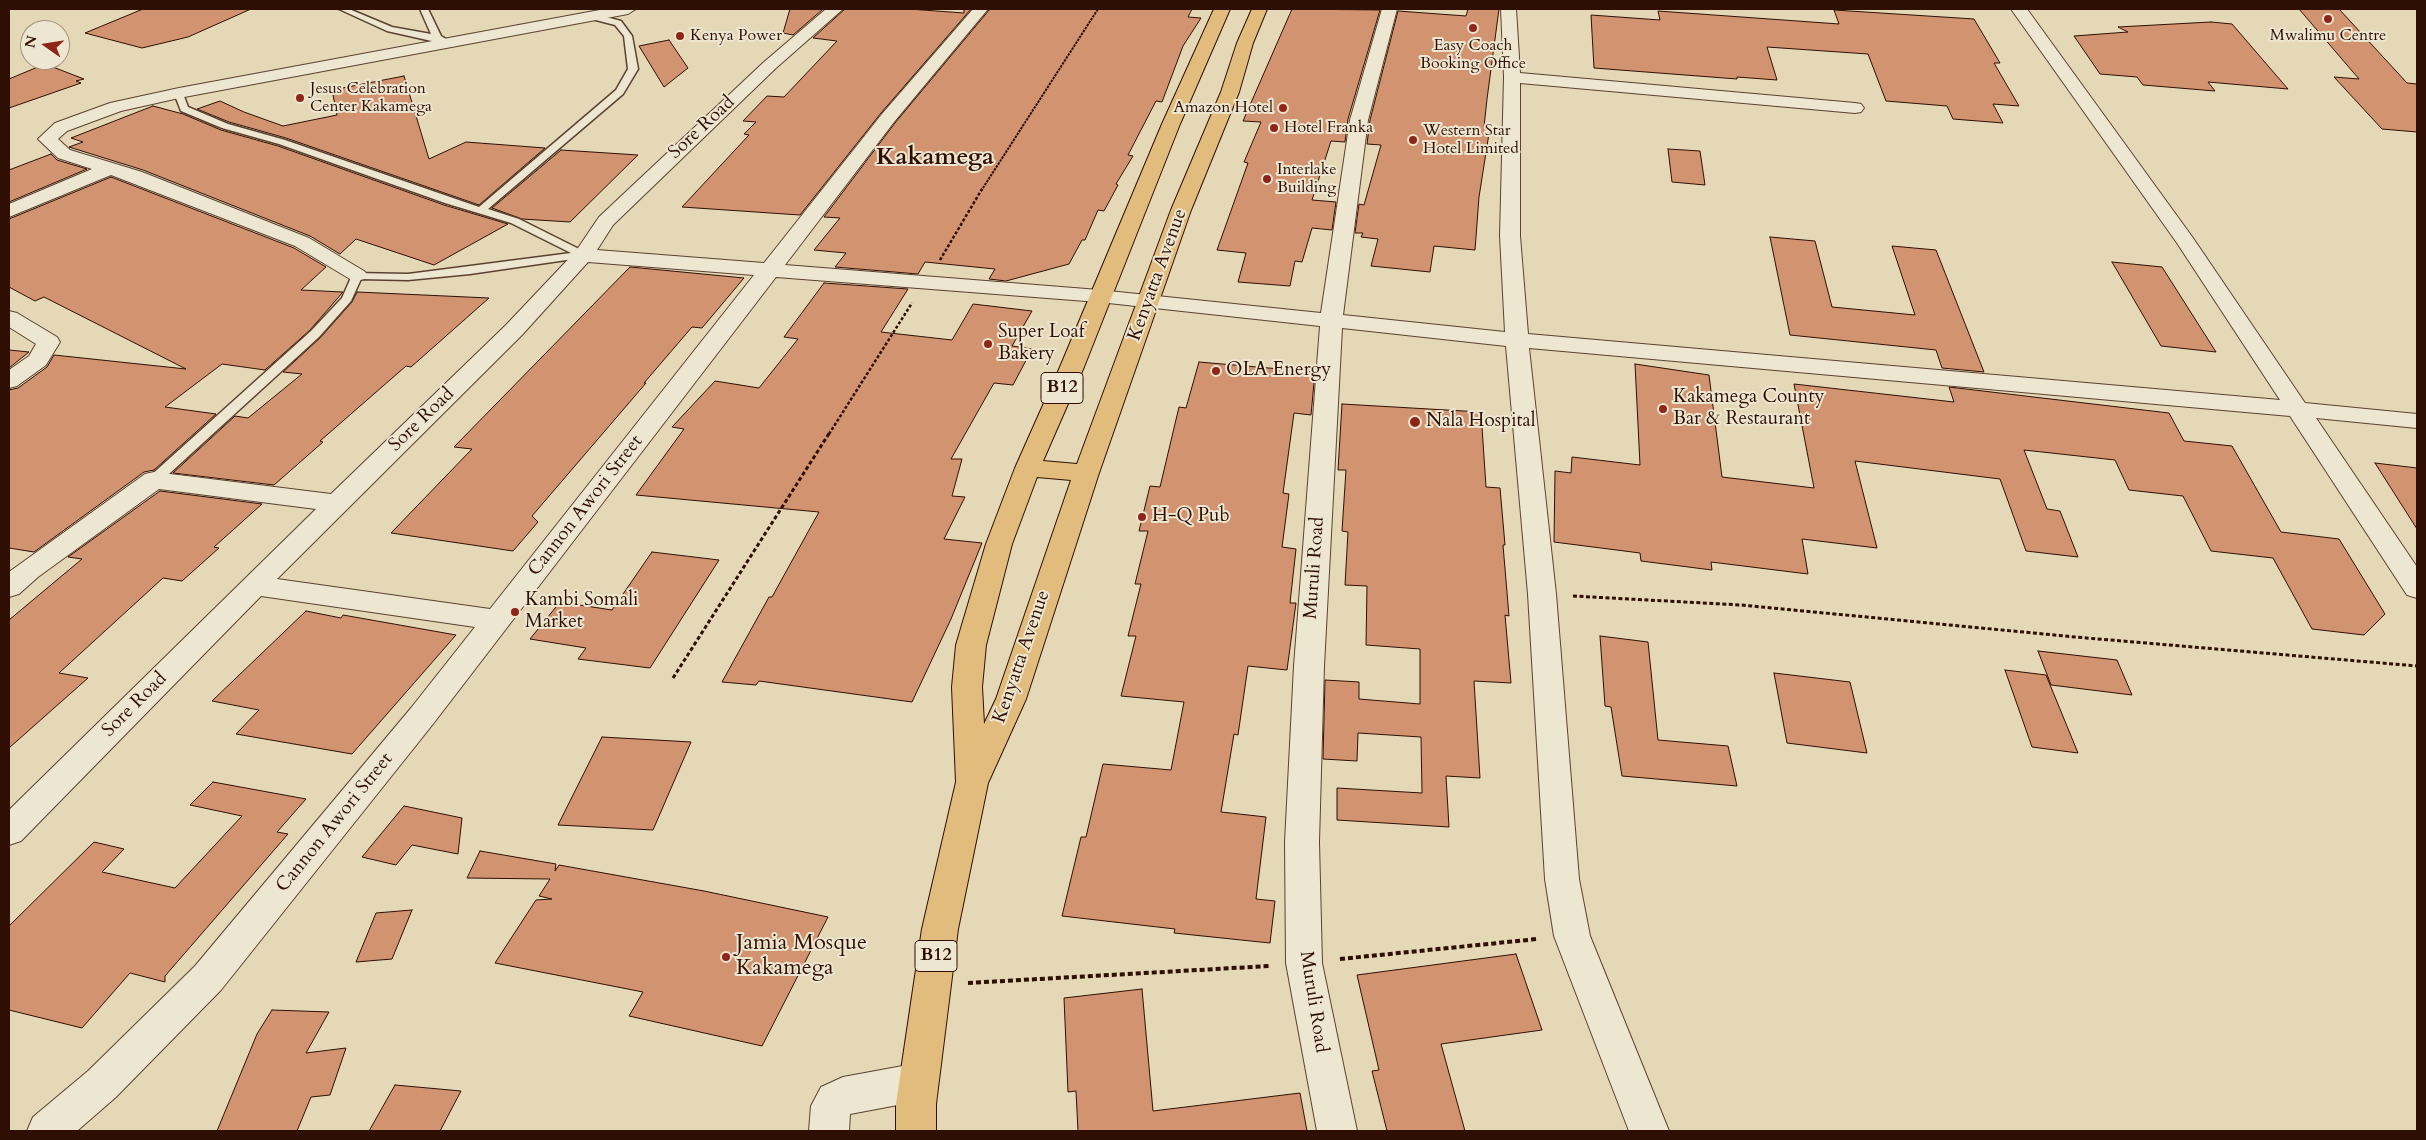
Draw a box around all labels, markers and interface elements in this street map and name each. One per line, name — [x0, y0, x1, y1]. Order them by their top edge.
marker: Mwalimu Centre — [2322, 13, 2334, 25]
north arrow — [20, 20, 70, 70]
marker: Easy Coach Booking Office — [1467, 22, 1479, 34]
place label: Kenya Power — [690, 26, 782, 46]
place label: Mwalimu Centre — [2270, 26, 2386, 46]
marker: Kenya Power — [674, 30, 686, 42]
text: N — [20, 34, 41, 50]
place label: Easy Coach Booking Office — [1420, 36, 1526, 74]
place label: Jesus Celebration Center Kakamega — [310, 79, 432, 117]
marker: Jesus Celebration Center Kakamega — [294, 92, 306, 104]
street label: Sore Road — [664, 92, 740, 164]
place label: Amazon Hotel — [1174, 98, 1273, 118]
marker: Amazon Hotel — [1277, 102, 1289, 114]
place label: Hotel Franka — [1284, 118, 1373, 138]
place label: Western Star Hotel Limited — [1423, 121, 1519, 159]
marker: Hotel Franka — [1268, 122, 1280, 134]
marker: Western Star Hotel Limited — [1407, 134, 1419, 146]
district label: Kakamega — [876, 144, 994, 172]
place label: Interlake Building — [1277, 160, 1337, 198]
marker: Interlake Building — [1261, 173, 1273, 185]
street label: Kenyatta Avenue — [1124, 206, 1192, 344]
place label: Super Loaf Bakery — [998, 322, 1084, 366]
marker: Super Loaf Bakery — [982, 338, 994, 350]
place label: OLA Energy — [1226, 360, 1331, 382]
marker: OLA Energy — [1210, 365, 1222, 377]
road number: B12 — [1041, 372, 1083, 403]
street label: Sore Road — [385, 383, 459, 457]
place label: Kakamega County Bar & Restaurant — [1673, 387, 1824, 431]
marker: Kakamega County Bar & Restaurant — [1657, 403, 1669, 415]
place label: Nala Hospital — [1426, 411, 1536, 433]
marker: Nala Hospital — [1408, 415, 1422, 429]
street label: Cannon Awori Street — [524, 431, 648, 581]
place label: H-Q Pub — [1152, 506, 1230, 528]
marker: H-Q Pub — [1136, 511, 1148, 523]
street label: Muruli Road — [1300, 516, 1330, 620]
street label: Kenyatta Avenue — [989, 588, 1055, 726]
place label: Kambi Somali Market — [525, 590, 638, 634]
marker: Kambi Somali Market — [509, 606, 521, 618]
street label: Sore Road — [98, 668, 172, 742]
street label: Cannon Awori Street — [272, 749, 398, 897]
place label: Jamia Mosque Kakamega — [736, 931, 867, 982]
road number: B12 — [915, 940, 957, 971]
street label: Muruli Road — [1294, 949, 1332, 1055]
marker: Jamia Mosque Kakamega — [720, 951, 732, 963]

